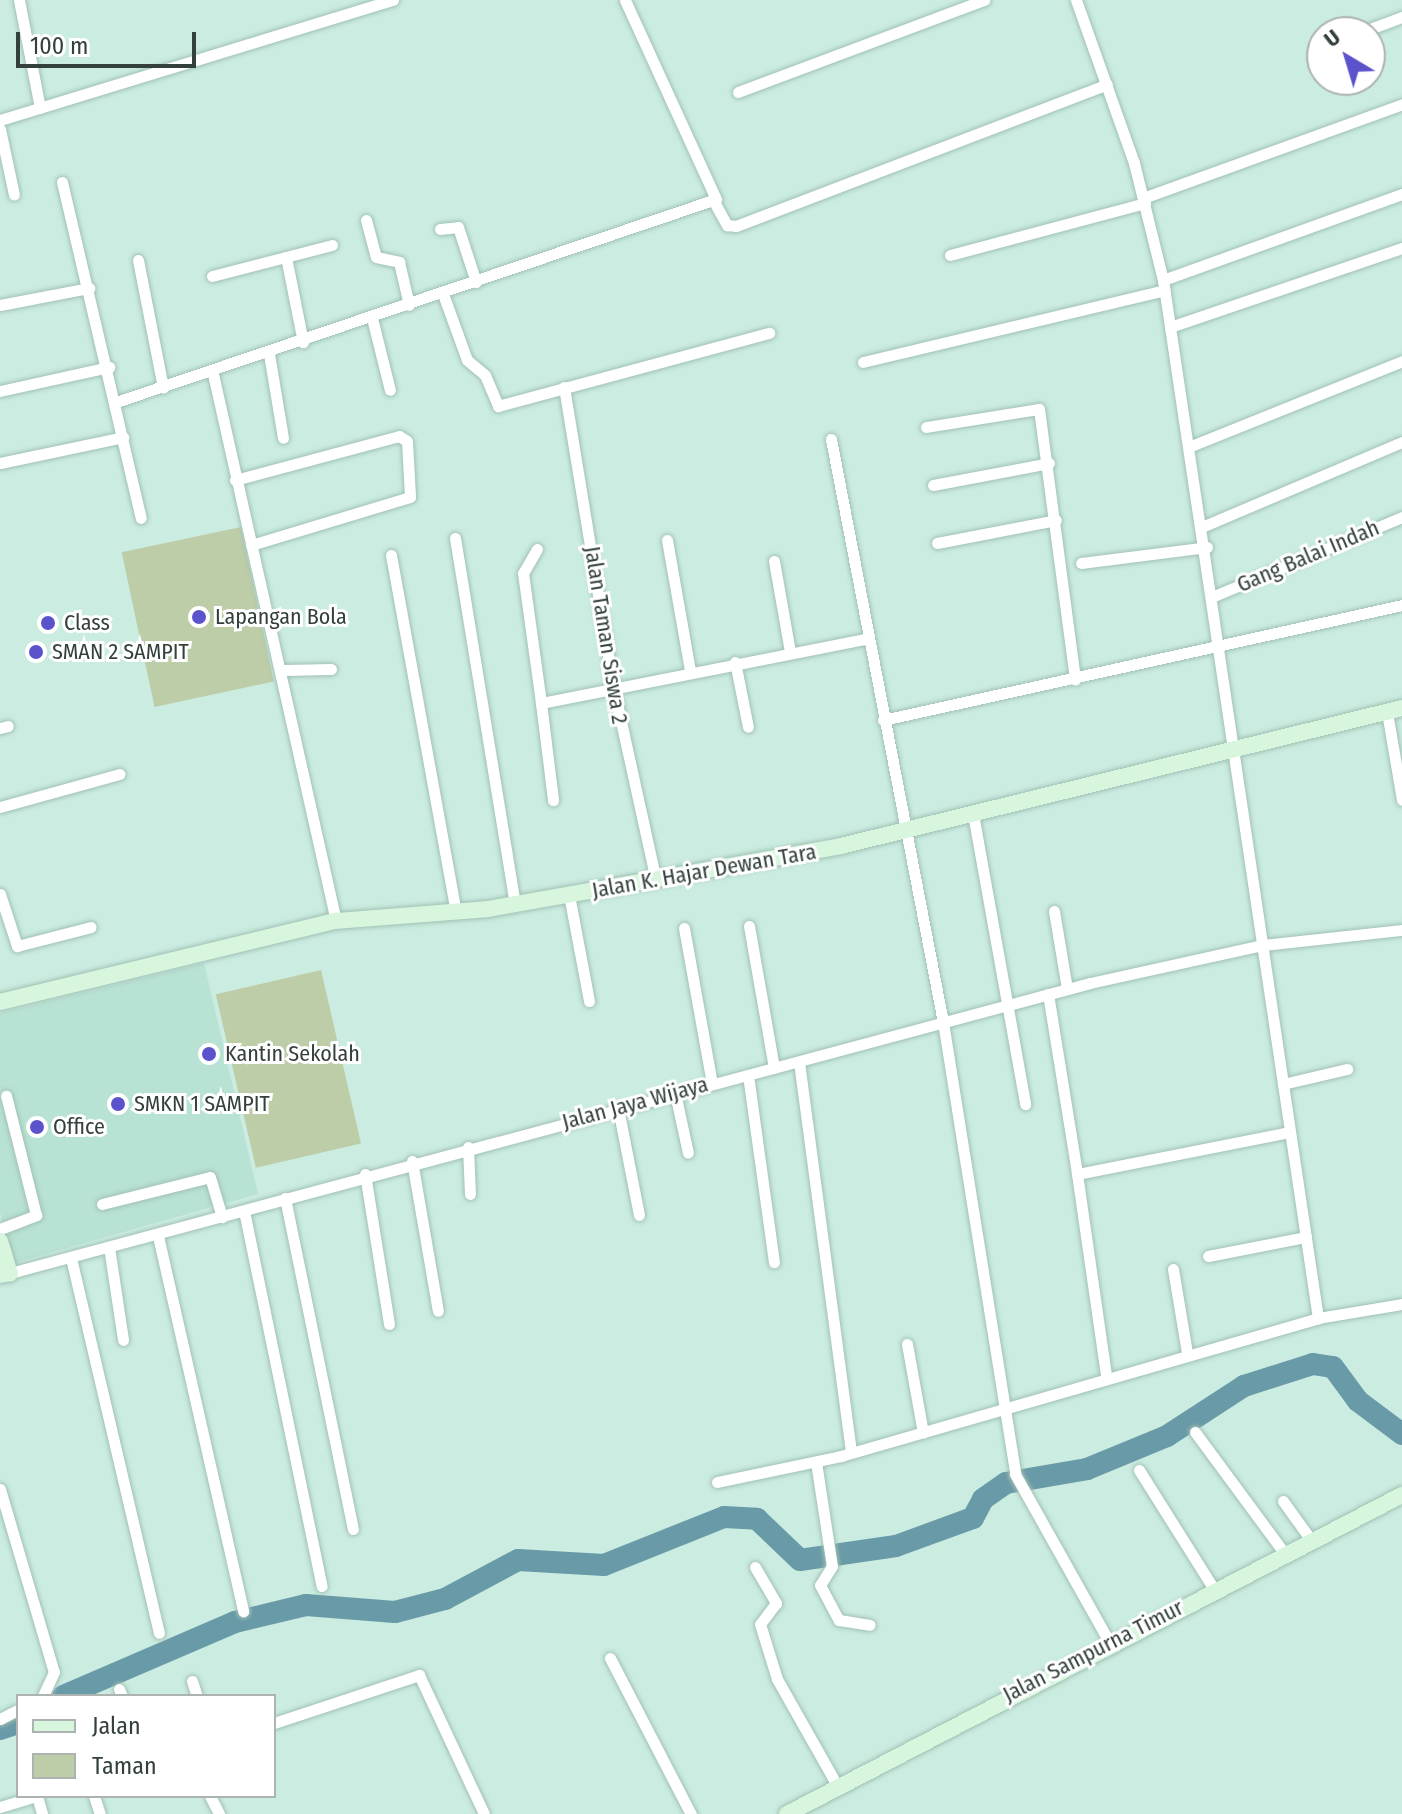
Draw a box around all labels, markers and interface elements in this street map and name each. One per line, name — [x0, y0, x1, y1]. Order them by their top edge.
scale bar — [20, 16, 200, 66]
north arrow — [1306, 16, 1386, 96]
text: U — [1319, 24, 1346, 53]
text: 100 m — [30, 32, 88, 60]
street label: Gang Balai Indah — [1233, 514, 1383, 598]
street label: Jalan Taman Siswa 2 — [579, 544, 633, 726]
place label: Lapangan Bola — [215, 604, 347, 630]
marker: Lapangan Bola — [190, 608, 208, 626]
place label: Class — [64, 610, 110, 636]
marker: Class — [39, 614, 57, 632]
place label: SMAN 2 SAMPIT — [52, 639, 189, 665]
marker: SMAN 2 SAMPIT — [27, 643, 45, 661]
street label: Jalan K. Hajar Dewan Tara — [590, 838, 818, 904]
place label: Kantin Sekolah — [225, 1041, 360, 1067]
marker: Kantin Sekolah — [200, 1045, 218, 1063]
street label: Jalan Jaya Wijaya — [559, 1071, 711, 1135]
place label: SMKN 1 SAMPIT — [134, 1091, 270, 1117]
marker: SMKN 1 SAMPIT — [109, 1095, 127, 1113]
place label: Office — [53, 1114, 105, 1140]
marker: Office — [28, 1118, 46, 1136]
street label: Jalan Sampurna Timur — [998, 1594, 1188, 1708]
legend — [16, 1694, 276, 1798]
text: Jalan — [92, 1712, 141, 1740]
text: Taman — [92, 1752, 157, 1780]

